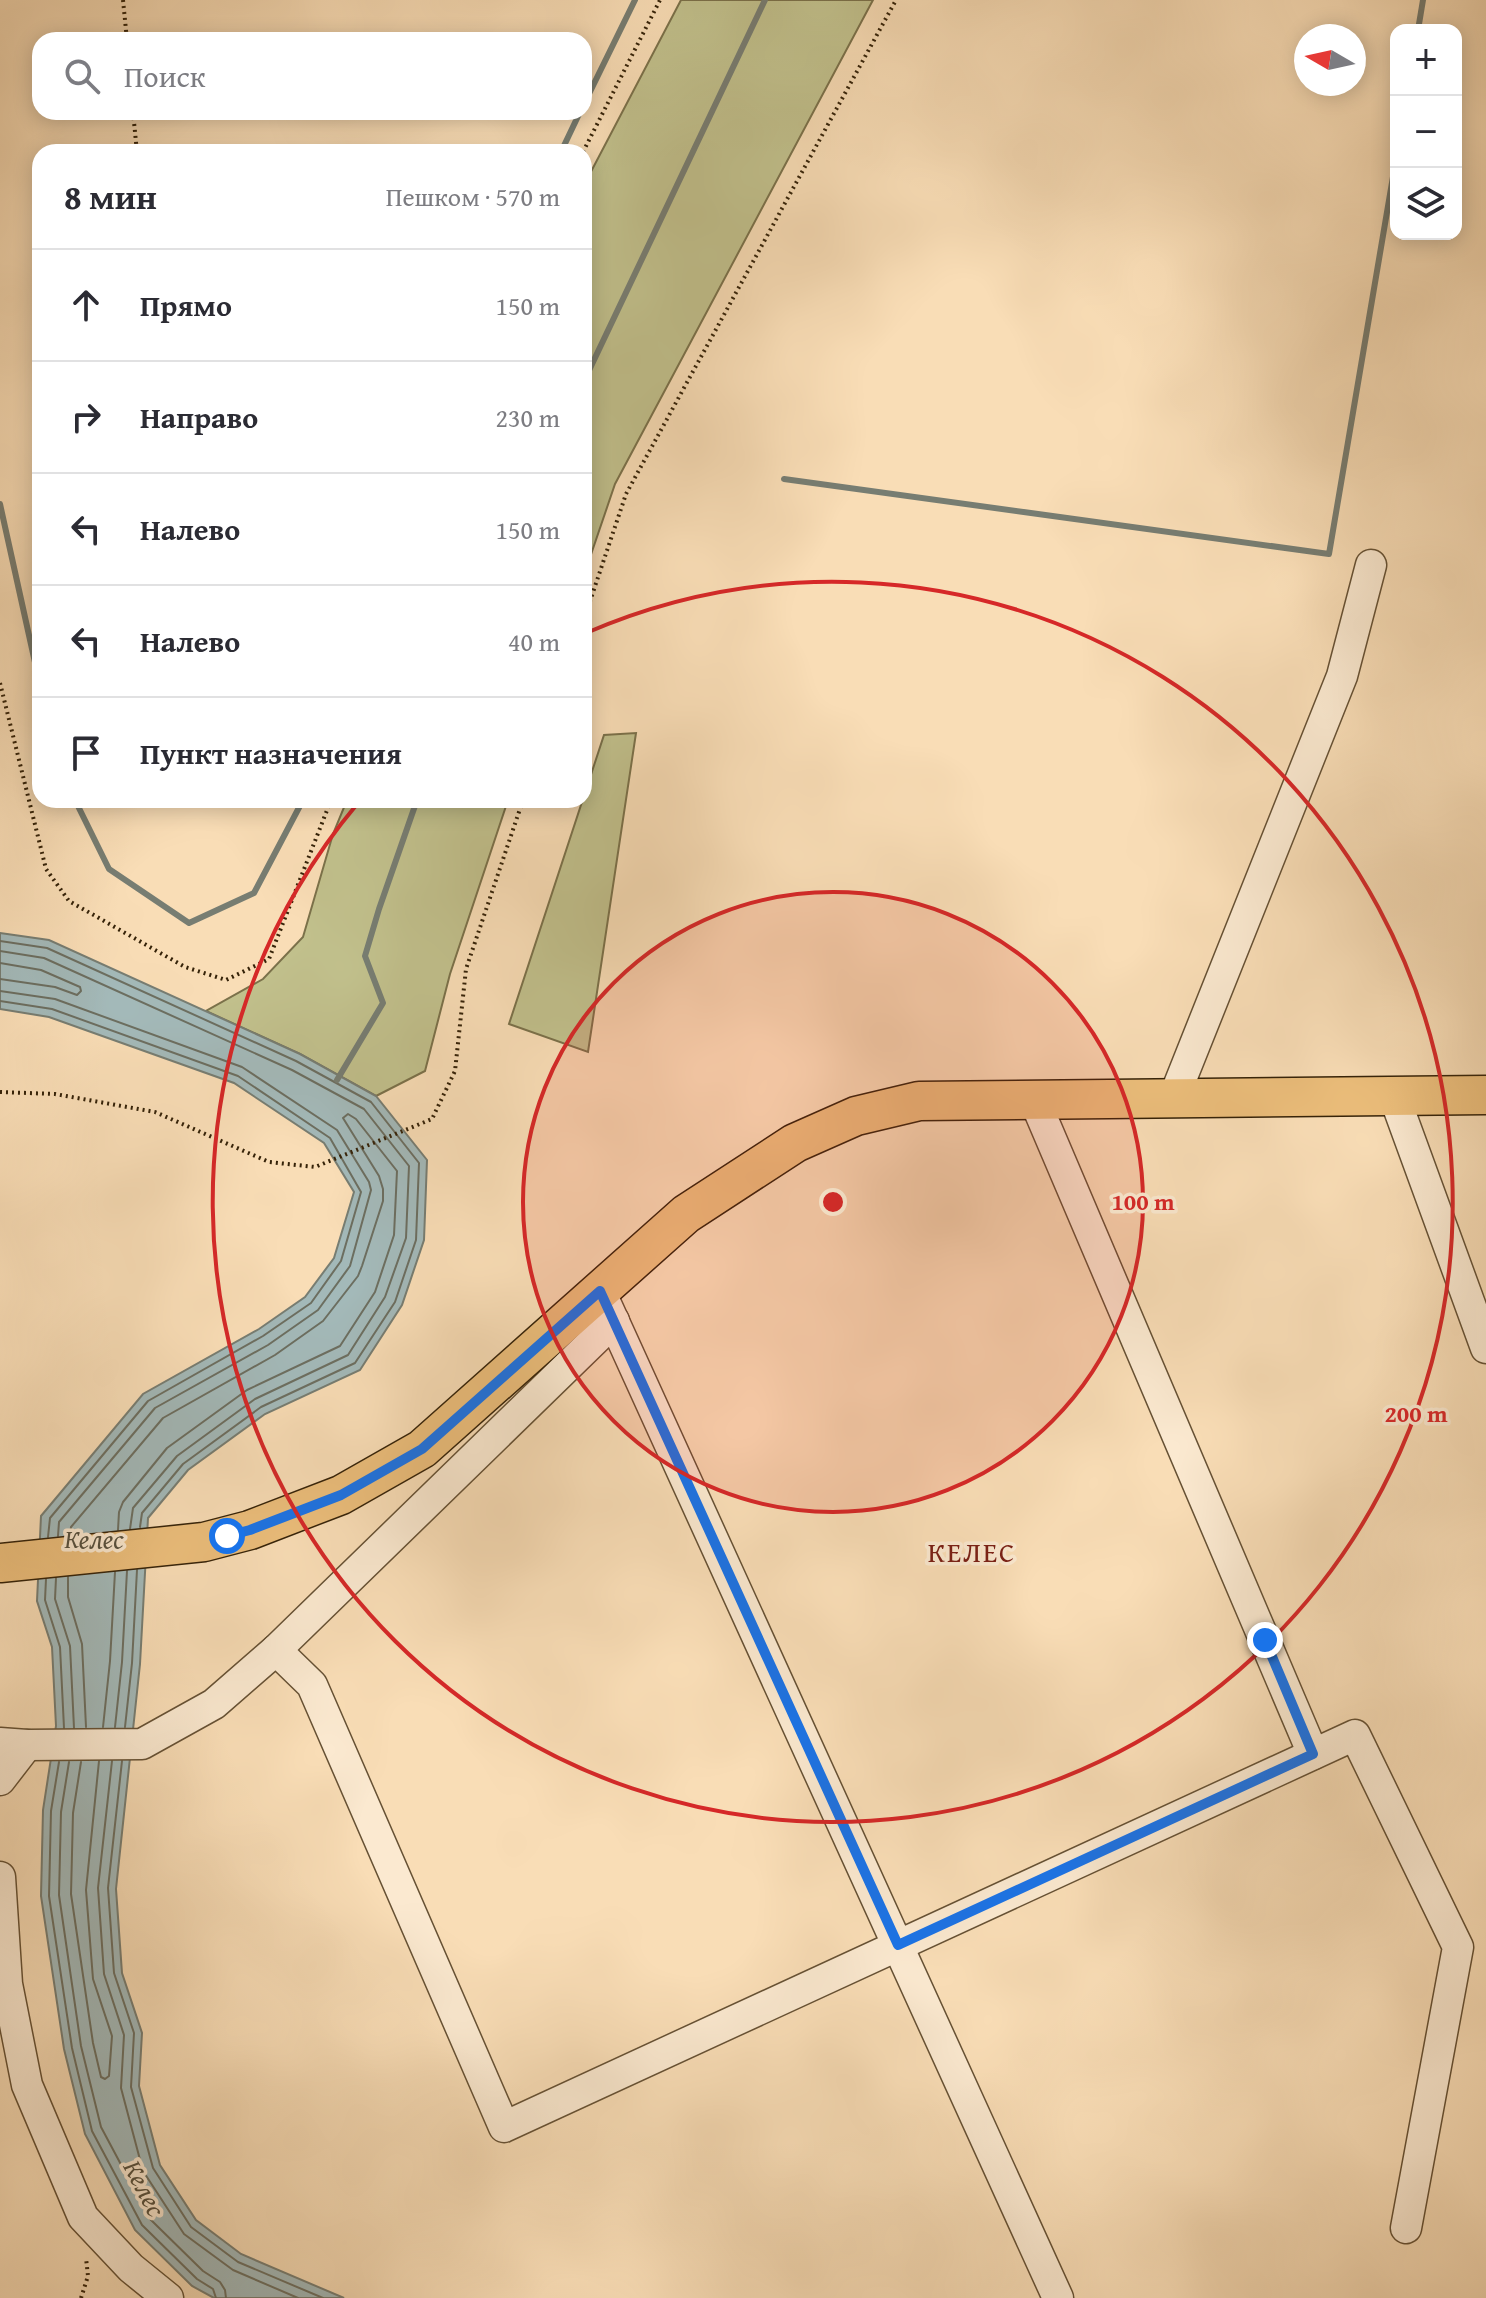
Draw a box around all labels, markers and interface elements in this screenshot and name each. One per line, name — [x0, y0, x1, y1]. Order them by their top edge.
north arrow — [1294, 24, 1366, 96]
map controls — [1390, 24, 1462, 240]
button: + — [1390, 24, 1462, 96]
search box — [32, 32, 592, 120]
icon: search — [60, 54, 104, 98]
text: Поиск — [124, 54, 206, 98]
button: − — [1390, 96, 1462, 168]
button: layers — [1390, 168, 1462, 240]
text: 8 мин — [64, 172, 157, 221]
text: Пешком · 570 m — [386, 177, 560, 216]
icon: ahead — [64, 283, 108, 327]
text: Прямо — [140, 283, 232, 327]
text: 150 m — [495, 286, 560, 325]
icon: right — [64, 395, 108, 439]
text: Направо — [140, 395, 258, 439]
text: 230 m — [495, 398, 560, 437]
icon: left — [64, 507, 108, 551]
text: Налево — [140, 507, 240, 551]
text: 150 m — [495, 510, 560, 549]
icon: left — [64, 619, 108, 663]
text: Налево — [140, 619, 240, 663]
text: 40 m — [508, 622, 560, 661]
icon: arrive — [64, 731, 108, 775]
text: Пункт назначения — [140, 731, 402, 775]
text: 100 m — [1111, 1184, 1175, 1219]
centre of rings — [819, 1188, 847, 1216]
text: 200 m — [1384, 1396, 1448, 1431]
route start — [209, 1518, 245, 1554]
water label: Келес — [64, 1519, 124, 1558]
district label: КЕЛЕС — [928, 1531, 1016, 1572]
route end — [1247, 1622, 1283, 1658]
water label: Келес — [114, 2153, 176, 2224]

